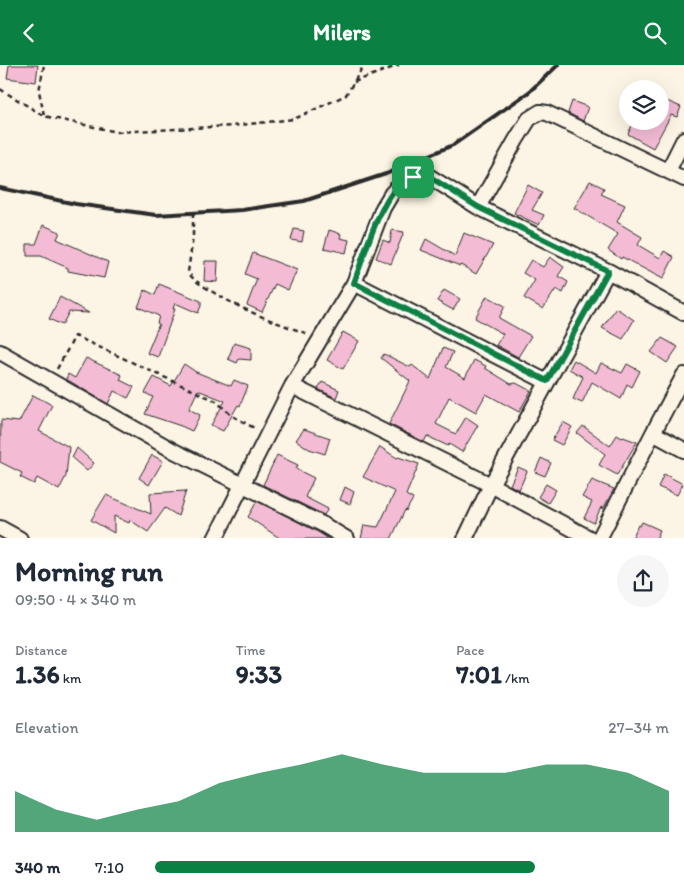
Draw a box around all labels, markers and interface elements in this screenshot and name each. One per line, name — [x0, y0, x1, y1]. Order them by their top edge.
icon: back — [15, 19, 43, 47]
text: Milers — [313, 19, 371, 46]
icon: search — [641, 19, 669, 47]
map controls — [619, 80, 669, 130]
button: layers — [619, 80, 669, 130]
pin — [392, 156, 434, 198]
icon: arrive — [399, 163, 427, 191]
text: Morning run — [15, 554, 163, 588]
button: share — [617, 555, 669, 607]
text: 09:50 · 4 × 340 m — [15, 590, 136, 609]
text: Distance — [15, 642, 67, 659]
text: Time — [236, 642, 266, 659]
text: Pace — [456, 642, 484, 659]
text: 1.36 — [15, 659, 60, 689]
text: 9:33 — [236, 659, 282, 689]
text: 7:01 — [456, 659, 502, 689]
text: km — [60, 670, 81, 687]
text: /km — [502, 670, 529, 687]
text: Elevation — [15, 718, 79, 737]
text: 27–34 m — [608, 718, 669, 737]
text: 340 m — [15, 858, 60, 877]
text: 7:10 — [95, 858, 124, 877]

